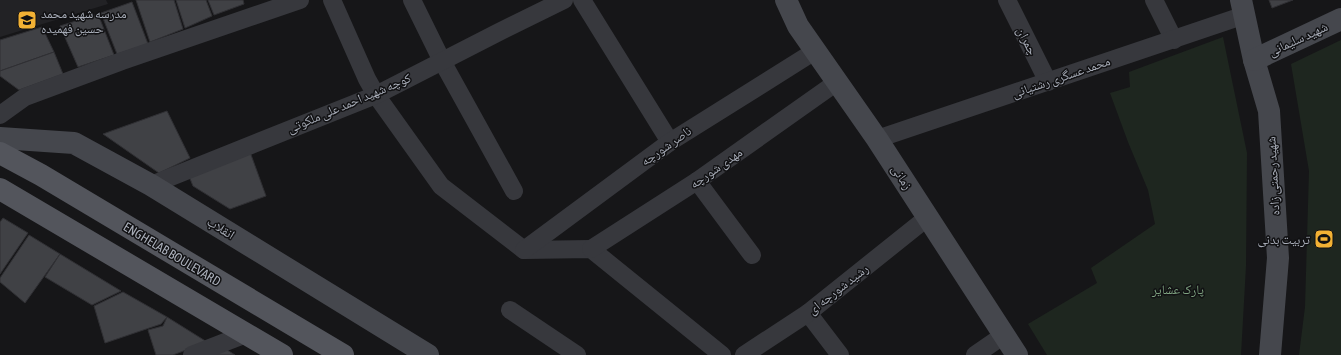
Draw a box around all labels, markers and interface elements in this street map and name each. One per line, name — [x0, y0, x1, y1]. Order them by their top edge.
place label: مدرسه شهید محمد حسین فهمیده — [41, 6, 127, 37]
school or university icon: مدرسه شهید محمد حسین فهمیده — [16, 9, 38, 31]
street label: شهید سلیمانی — [1266, 19, 1330, 60]
street label: چمران — [1013, 24, 1040, 58]
street label: محمد عسگری رشتیانی — [1010, 53, 1112, 102]
street label: کوچه شهید احمد علی ملکوتی — [285, 70, 414, 137]
street label: ناصر شورچه — [638, 123, 695, 170]
street label: شهید رحمتی زاده — [1263, 136, 1284, 216]
street label: مهدی شورچه — [687, 144, 746, 192]
street label: زمانی — [888, 162, 916, 193]
street label: انقلاب — [204, 214, 238, 243]
street label: ENGHELAB BOULEVARD — [121, 219, 223, 289]
sports icon: تربیت بدنی — [1313, 228, 1335, 250]
place label: تربیت بدنی — [1257, 232, 1310, 248]
street label: رشید شورچه ای — [805, 261, 872, 318]
park label: پارک عشایر — [1151, 282, 1204, 298]

